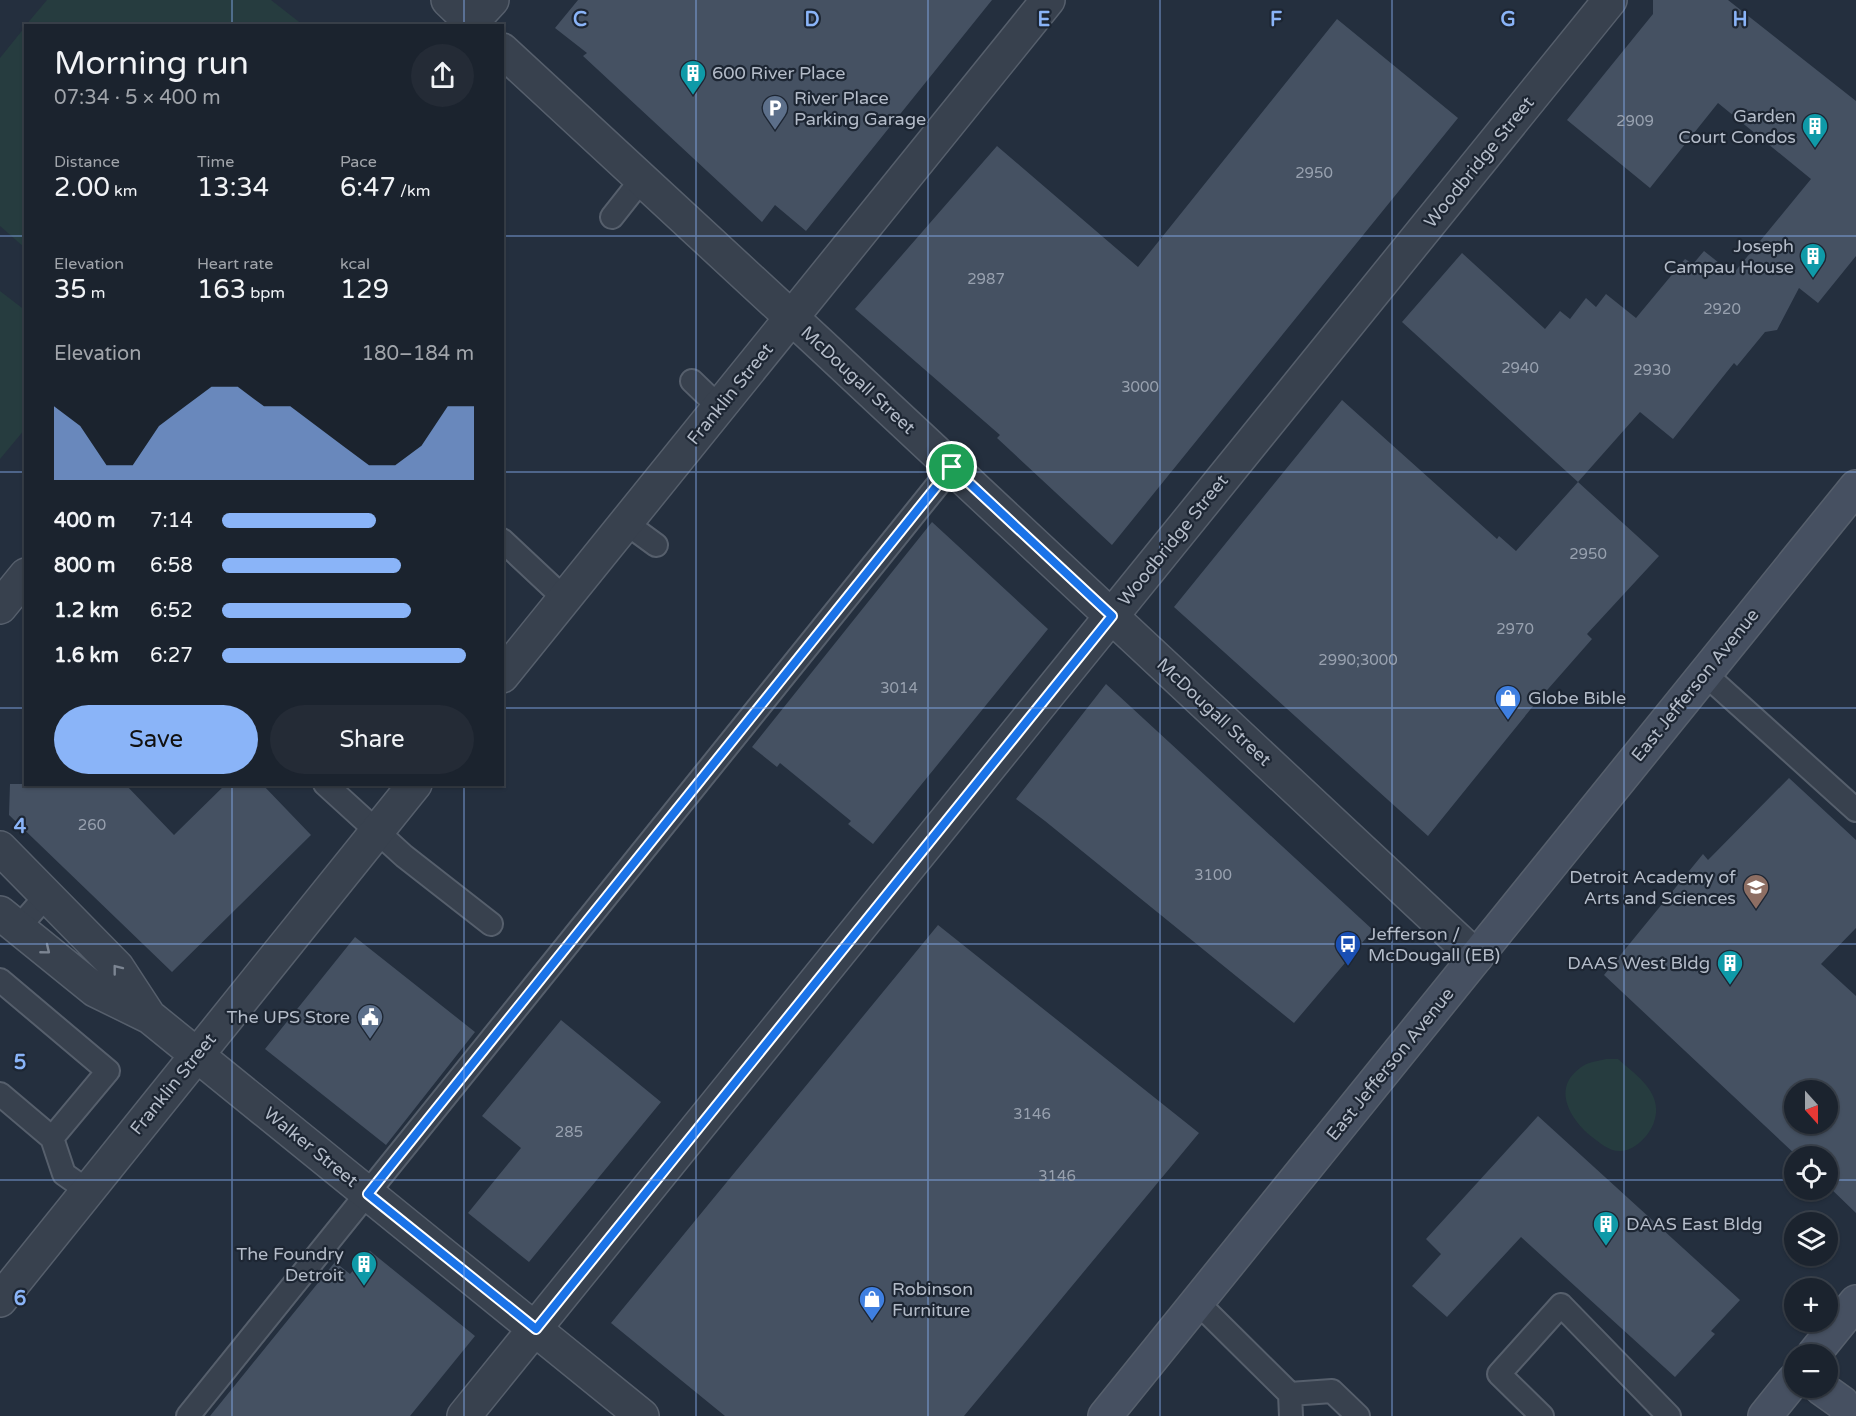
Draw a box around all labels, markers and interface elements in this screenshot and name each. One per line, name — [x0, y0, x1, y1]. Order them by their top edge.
text: C — [573, 8, 587, 32]
text: D — [804, 8, 820, 32]
text: E — [1038, 8, 1051, 32]
text: F — [1270, 8, 1282, 32]
text: G — [1500, 8, 1516, 32]
text: H — [1732, 8, 1748, 32]
text: Morning run — [54, 44, 249, 83]
button: share — [411, 44, 474, 107]
building icon: 600 River Place — [678, 58, 708, 96]
place label: 600 River Place — [712, 62, 845, 84]
text: 07:34 · 5 × 400 m — [54, 86, 221, 110]
place label: River Place Parking Garage — [794, 87, 926, 130]
street label: Woodbridge Street — [1419, 92, 1539, 232]
parking icon: River Place Parking Garage — [760, 93, 790, 131]
place label: Garden Court Condos — [1678, 105, 1796, 148]
building icon: Garden Court Condos — [1800, 111, 1830, 149]
house number: 2909 — [1616, 112, 1654, 130]
text: Distance — [54, 152, 120, 172]
text: Time — [197, 152, 234, 172]
text: Pace — [340, 152, 377, 172]
house number: 2950 — [1295, 164, 1333, 182]
text: 2.00 — [54, 172, 110, 203]
text: 13:34 — [197, 172, 269, 203]
text: 6:47 — [340, 172, 396, 203]
text: km — [110, 181, 137, 201]
text: /km — [396, 181, 430, 201]
place label: Joseph Campau House — [1664, 235, 1794, 278]
building icon: Joseph Campau House — [1798, 241, 1828, 279]
text: Elevation — [54, 254, 124, 274]
text: Heart rate — [197, 254, 273, 274]
text: kcal — [340, 254, 370, 274]
house number: 2987 — [967, 270, 1005, 288]
text: 35 — [54, 274, 87, 305]
text: 163 — [197, 274, 246, 305]
text: 129 — [340, 274, 389, 305]
text: m — [87, 283, 106, 303]
text: bpm — [246, 283, 285, 303]
house number: 2920 — [1703, 300, 1741, 318]
street label: McDougall Street — [796, 321, 920, 439]
street label: Franklin Street — [682, 339, 778, 449]
text: Elevation — [54, 342, 141, 366]
text: 180–184 m — [361, 342, 474, 366]
house number: 2940 — [1501, 359, 1539, 377]
house number: 2930 — [1633, 361, 1671, 379]
house number: 3000 — [1121, 378, 1159, 396]
pin — [926, 441, 977, 492]
icon: arrive — [935, 450, 968, 483]
street label: Woodbridge Street — [1113, 470, 1233, 610]
text: 400 m — [54, 509, 115, 533]
text: 7:14 — [150, 509, 193, 533]
house number: 2950 — [1569, 545, 1607, 563]
text: 800 m — [54, 554, 115, 578]
text: 6:58 — [150, 554, 193, 578]
text: 1.2 km — [54, 599, 119, 623]
text: 6:52 — [150, 599, 193, 623]
street label: East Jefferson Avenue — [1627, 604, 1763, 766]
house number: 2970 — [1496, 620, 1534, 638]
text: 1.6 km — [54, 644, 119, 668]
text: 6:27 — [150, 644, 193, 668]
house number: 2990;3000 — [1318, 651, 1398, 669]
street label: McDougall Street — [1152, 653, 1276, 771]
house number: 3014 — [880, 679, 918, 697]
shop icon: Globe Bible — [1493, 683, 1523, 721]
place label: Globe Bible — [1528, 687, 1626, 709]
button: Save — [54, 705, 258, 774]
button: Share — [270, 705, 474, 774]
text: 4 — [14, 815, 27, 839]
house number: 260 — [78, 816, 106, 834]
house number: 3100 — [1194, 866, 1232, 884]
place label: Detroit Academy of Arts and Sciences — [1569, 866, 1736, 909]
school or university icon: Detroit Academy of Arts and Sciences — [1741, 872, 1771, 910]
place label: Jefferson / McDougall (EB) — [1368, 923, 1500, 966]
bus stop icon: Jefferson / McDougall (EB) — [1333, 929, 1363, 967]
one-way arrow — [39, 943, 50, 954]
building icon: DAAS West Bldg — [1715, 948, 1745, 986]
place label: DAAS West Bldg — [1567, 952, 1710, 974]
one-way arrow — [114, 964, 125, 975]
street label: East Jefferson Avenue — [1322, 983, 1458, 1145]
public building icon: The UPS Store — [355, 1002, 385, 1040]
place label: The UPS Store — [227, 1006, 350, 1028]
street label: Franklin Street — [125, 1029, 221, 1139]
text: 5 — [14, 1051, 26, 1075]
north arrow — [1784, 1080, 1838, 1134]
map controls — [1784, 1080, 1838, 1398]
street label: Walker Street — [259, 1102, 363, 1192]
house number: 3146 — [1013, 1105, 1051, 1123]
house number: 285 — [555, 1123, 583, 1141]
button: locate — [1784, 1146, 1838, 1200]
house number: 3146 — [1038, 1167, 1076, 1185]
building icon: DAAS East Bldg — [1591, 1209, 1621, 1247]
button: layers — [1784, 1212, 1838, 1266]
place label: DAAS East Bldg — [1626, 1213, 1763, 1235]
place label: The Foundry Detroit — [236, 1243, 344, 1286]
building icon: The Foundry Detroit — [349, 1249, 379, 1287]
place label: Robinson Furniture — [892, 1278, 973, 1321]
button: + — [1784, 1278, 1838, 1332]
shop icon: Robinson Furniture — [857, 1284, 887, 1322]
text: 6 — [14, 1287, 26, 1311]
button: − — [1784, 1344, 1838, 1398]

